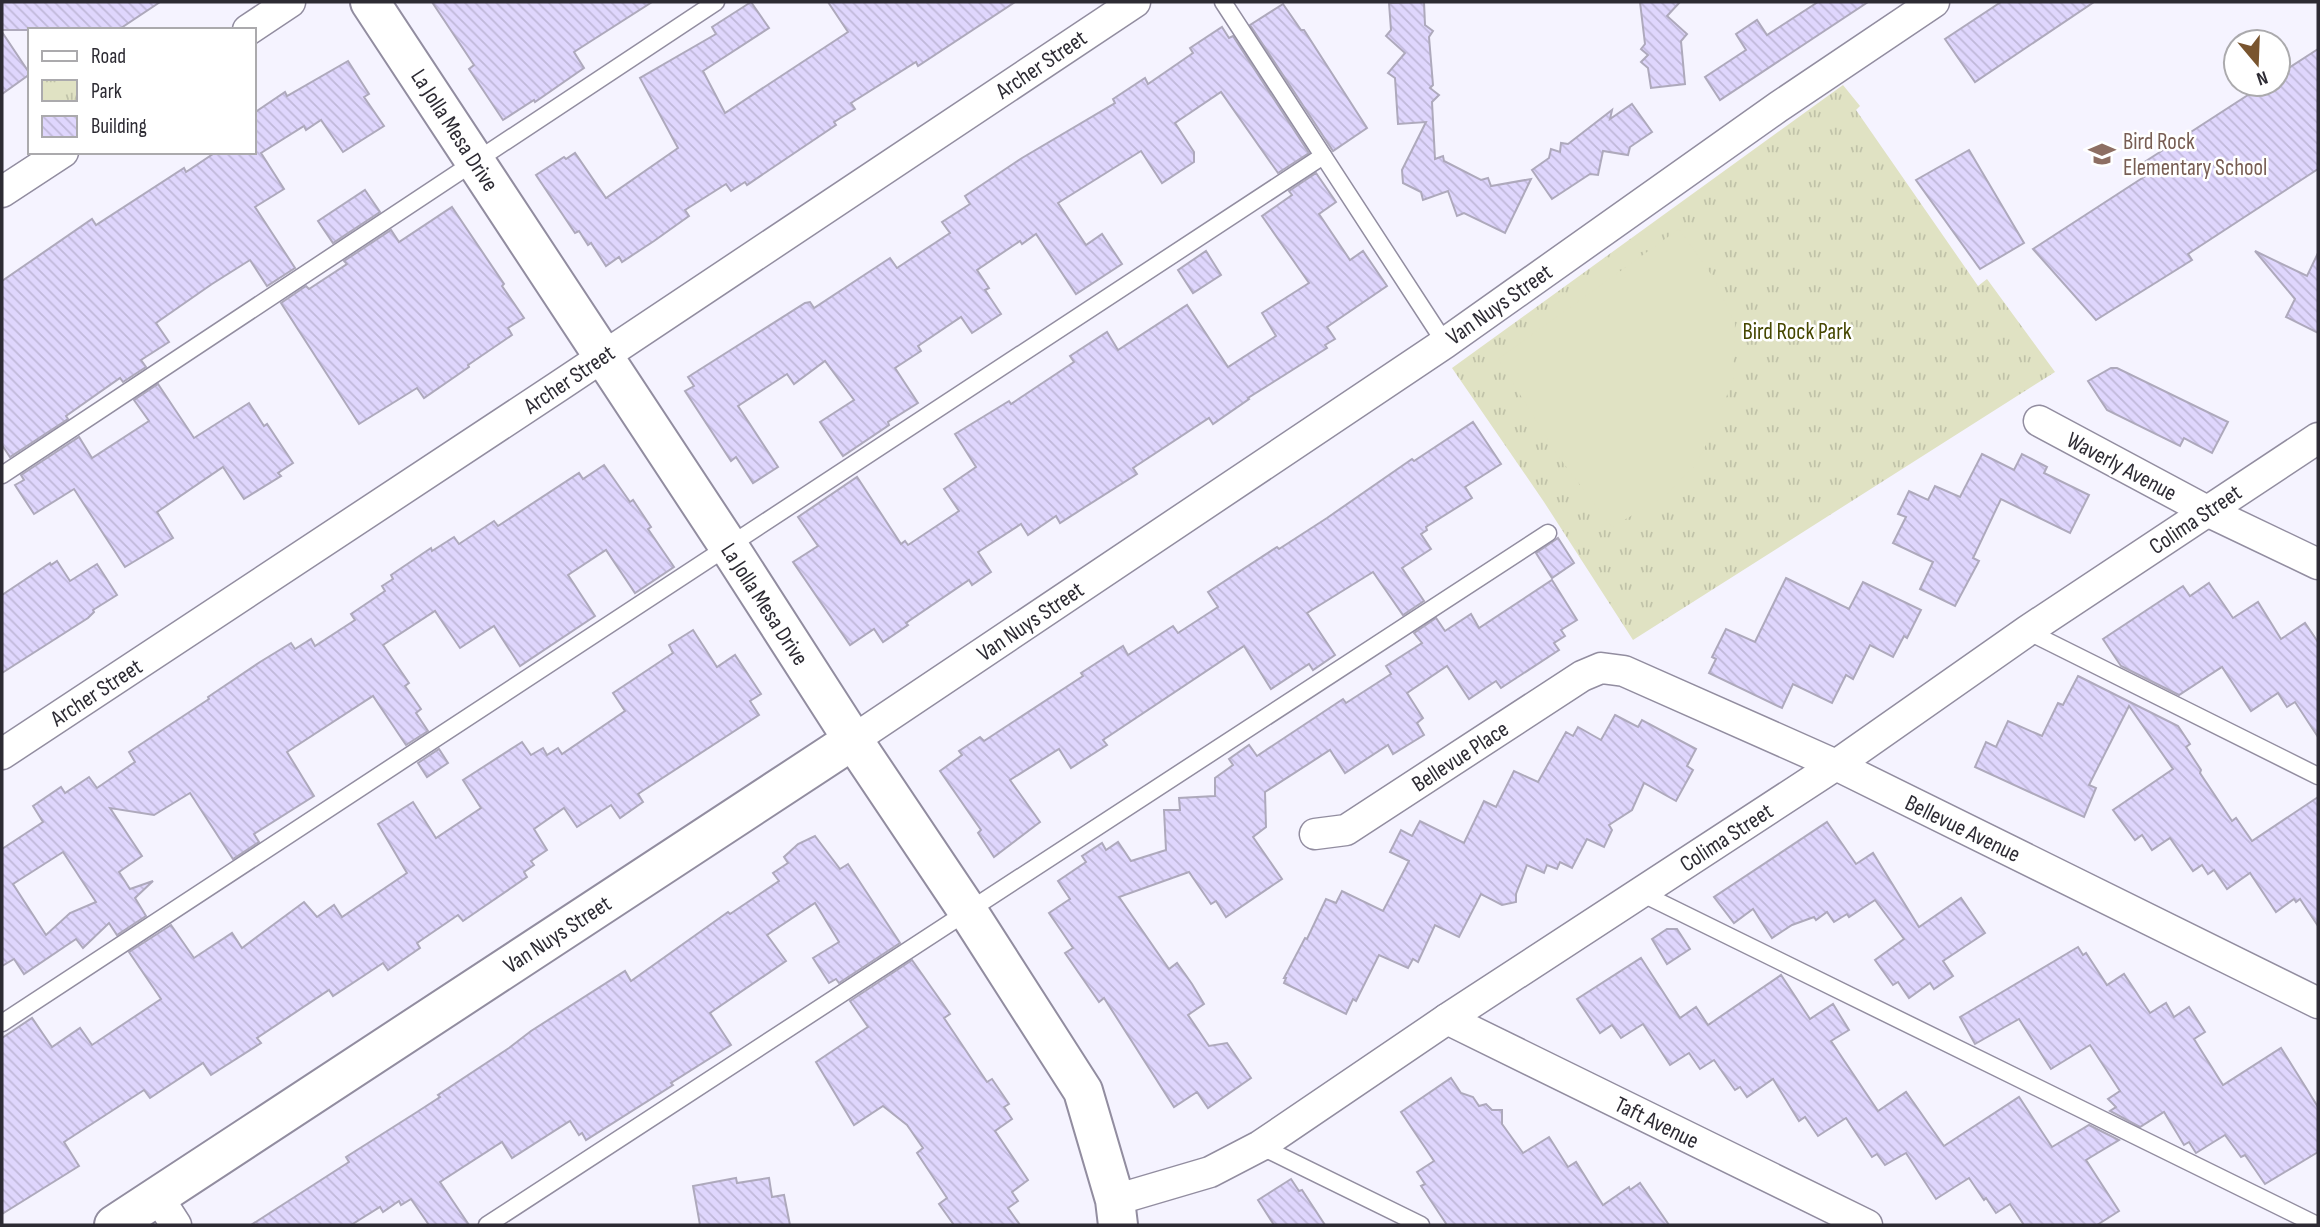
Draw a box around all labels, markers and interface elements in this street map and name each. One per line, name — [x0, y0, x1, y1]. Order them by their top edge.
street label: Archer Street — [990, 24, 1092, 106]
legend — [28, 28, 256, 154]
north arrow — [2222, 28, 2292, 98]
text: Road — [91, 44, 126, 69]
street label: La Jolla Mesa Drive — [404, 64, 504, 197]
text: N — [2254, 65, 2271, 90]
text: Park — [91, 79, 122, 104]
text: Building — [91, 114, 147, 139]
place label: Bird Rock Elementary School — [2123, 128, 2267, 182]
school or university icon: Bird Rock Elementary School — [2087, 139, 2117, 169]
street label: Van Nuys Street — [1441, 258, 1558, 351]
park label: Bird Rock Park — [1742, 318, 1852, 346]
street label: Archer Street — [518, 339, 620, 421]
street label: Waverly Avenue — [2062, 426, 2181, 508]
street label: Colima Street — [2144, 479, 2247, 561]
street label: La Jolla Mesa Drive — [714, 538, 814, 671]
street label: Van Nuys Street — [972, 576, 1089, 668]
street label: Archer Street — [45, 653, 148, 733]
street label: Bellevue Place — [1407, 715, 1514, 798]
street label: Bellevue Avenue — [1900, 789, 2025, 869]
street label: Colima Street — [1675, 797, 1778, 878]
street label: Van Nuys Street — [498, 890, 617, 980]
street label: Taft Avenue — [1610, 1091, 1703, 1155]

